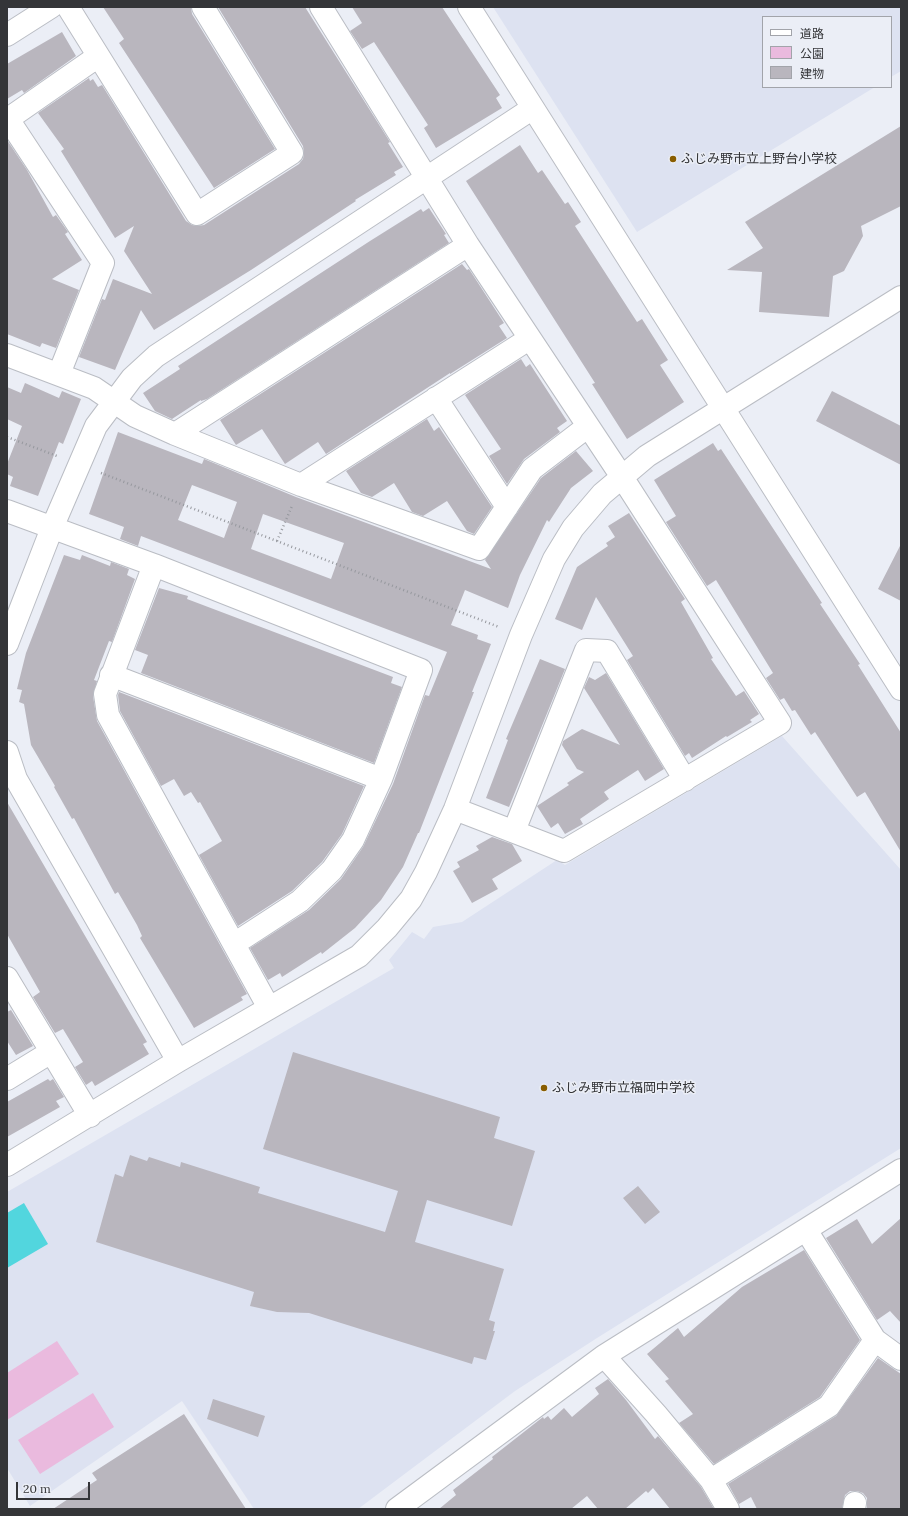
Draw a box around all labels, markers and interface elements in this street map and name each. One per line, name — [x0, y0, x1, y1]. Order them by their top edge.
legend — [762, 16, 892, 88]
text: 道路 — [800, 26, 824, 41]
text: 公園 — [800, 46, 824, 61]
text: 建物 — [800, 66, 824, 81]
place label: ふじみ野市立上野台小学校 — [681, 151, 837, 167]
marker: ふじみ野市立上野台小学校 — [668, 154, 678, 164]
place label: ふじみ野市立福岡中学校 — [552, 1080, 695, 1096]
marker: ふじみ野市立福岡中学校 — [539, 1083, 549, 1093]
scale bar — [18, 1474, 92, 1500]
text: 20 m — [23, 1481, 51, 1496]

